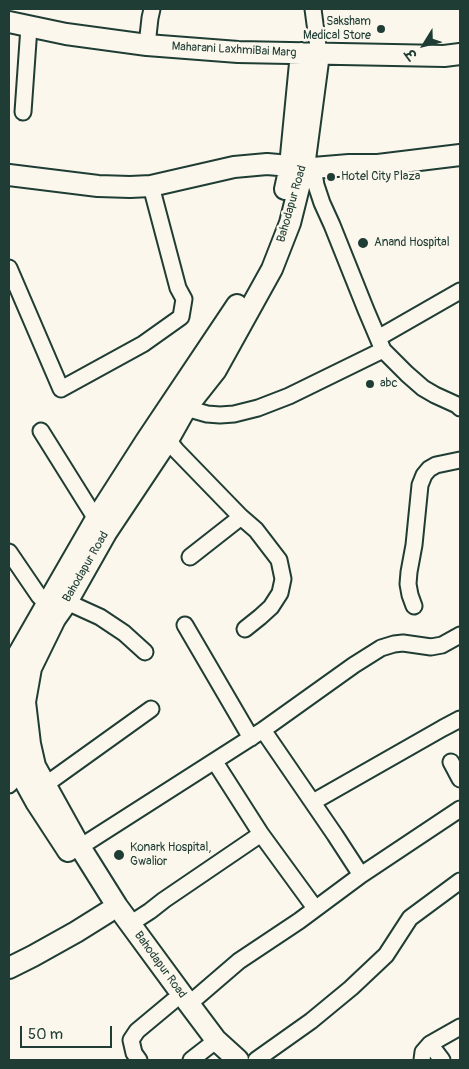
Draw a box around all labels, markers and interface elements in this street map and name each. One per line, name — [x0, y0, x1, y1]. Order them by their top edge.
place label: Saksham Medical Store — [303, 15, 371, 43]
north arrow — [399, 20, 449, 70]
marker: Saksham Medical Store — [375, 23, 387, 35]
street label: Maharani LaxhmiBai Marg — [171, 40, 297, 60]
text: उ — [402, 45, 421, 63]
street label: Bahodapur Road — [274, 164, 310, 244]
place label: Hotel City Plaza — [341, 170, 420, 184]
marker: Hotel City Plaza — [325, 171, 337, 183]
marker: Anand Hospital — [356, 236, 370, 250]
place label: Anand Hospital — [374, 236, 450, 250]
place label: abc — [380, 377, 398, 391]
marker: abc — [364, 378, 376, 390]
street label: Bahodapur Road — [60, 529, 112, 605]
place label: Konark Hospital, Gwalior — [130, 841, 211, 869]
marker: Konark Hospital, Gwalior — [112, 848, 126, 862]
street label: Bahodapur Road — [131, 929, 189, 1001]
scale bar — [22, 1016, 115, 1048]
text: 50 m — [28, 1025, 63, 1044]

